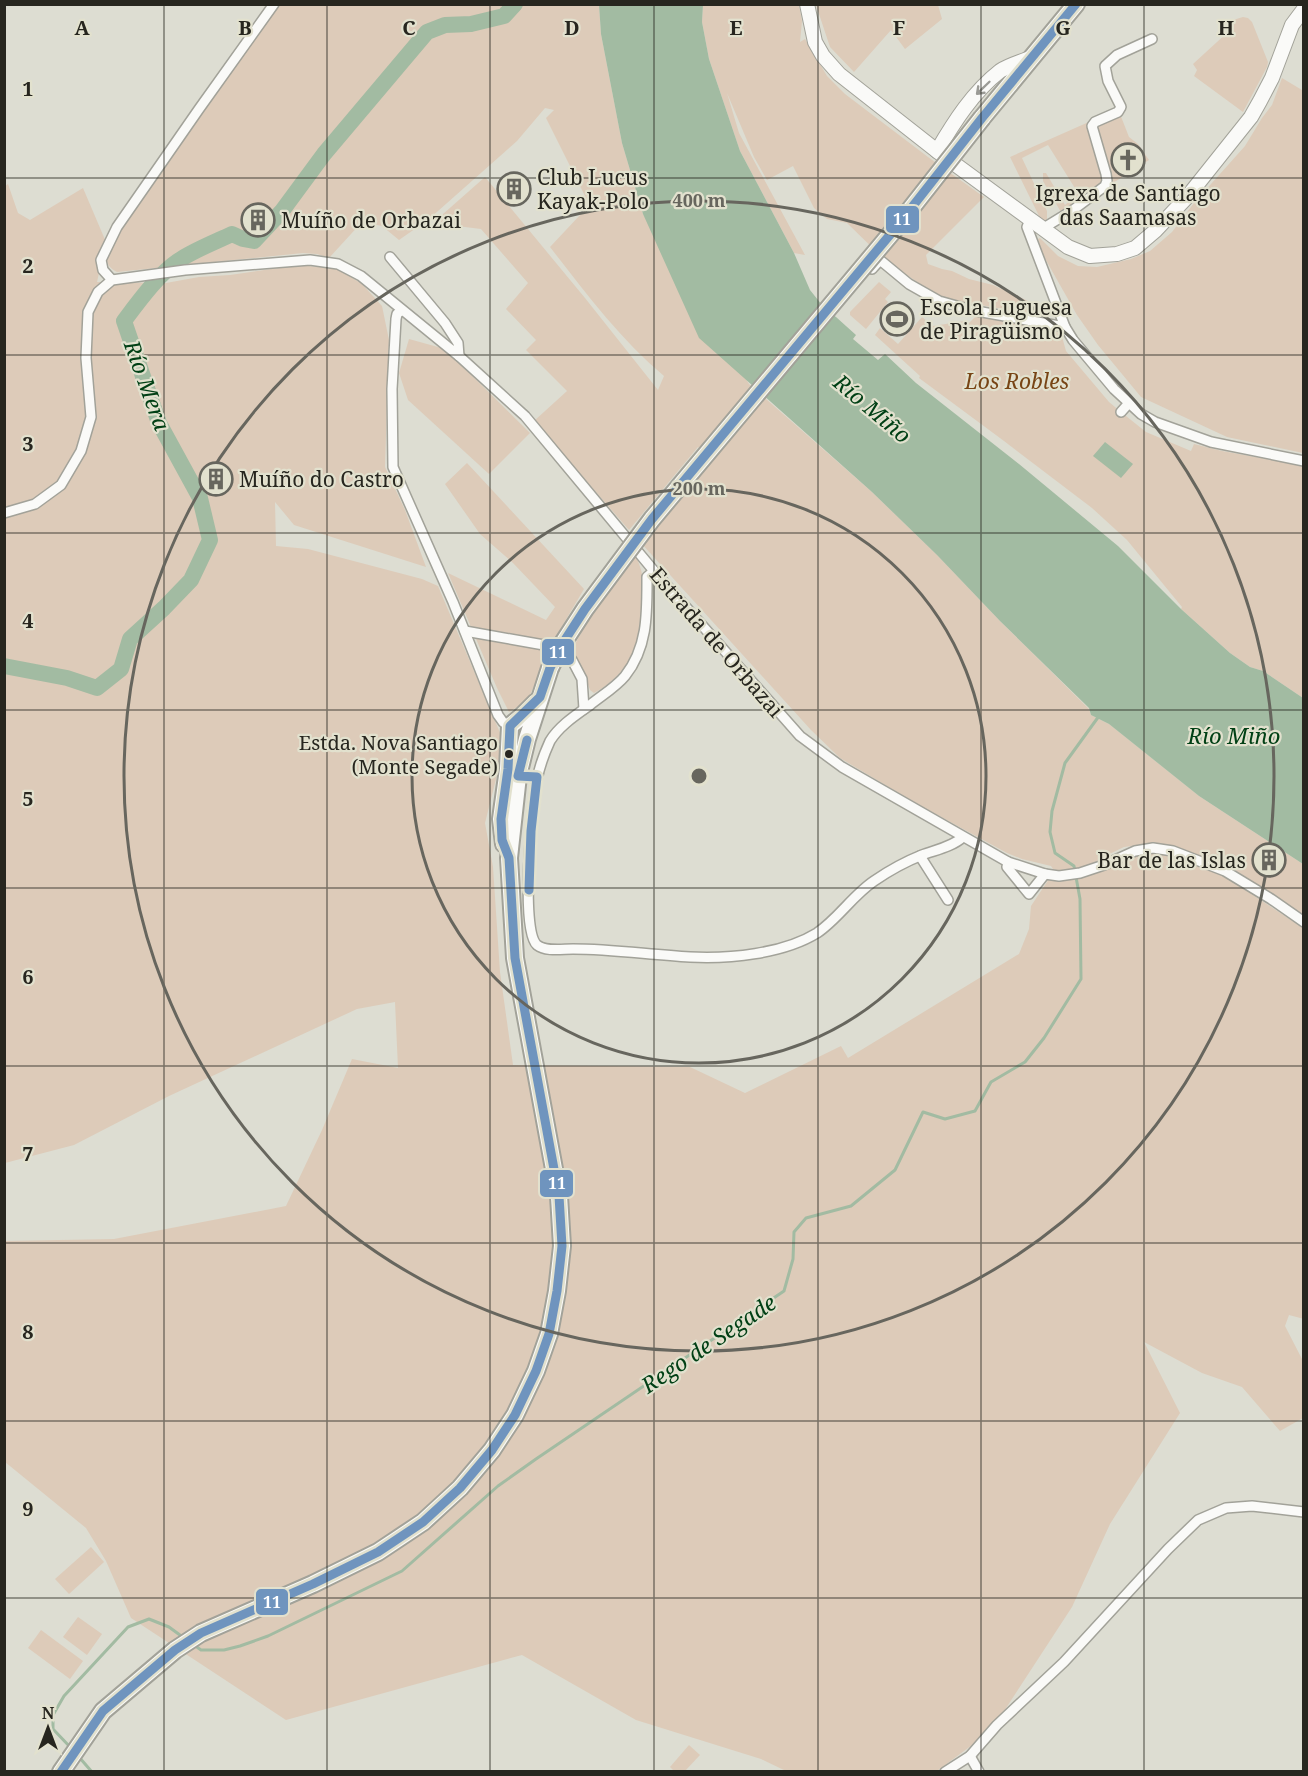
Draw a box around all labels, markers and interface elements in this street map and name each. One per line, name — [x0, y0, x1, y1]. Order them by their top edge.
text: A — [74, 14, 90, 41]
text: B — [238, 14, 252, 41]
text: C — [402, 14, 416, 41]
text: D — [564, 14, 580, 41]
text: E — [729, 14, 743, 41]
text: F — [893, 14, 905, 41]
text: G — [1055, 14, 1071, 41]
text: H — [1218, 14, 1234, 41]
text: 1 — [22, 75, 34, 102]
one-way arrow — [976, 80, 991, 95]
church icon: Igrexa de Santiago das Saamasas — [1110, 142, 1146, 178]
place label: Club Lucus Kayak-Polo — [537, 163, 649, 215]
building icon: Club Lucus Kayak-Polo — [496, 171, 532, 207]
place label: Igrexa de Santiago das Saamasas — [1035, 179, 1221, 231]
text: 400 m — [673, 188, 726, 212]
building icon: Muíño de Orbazai — [240, 202, 276, 238]
line badge: 11 — [885, 205, 920, 234]
place label: Muíño de Orbazai — [281, 206, 461, 234]
text: 11 — [893, 208, 911, 230]
text: 2 — [22, 252, 34, 279]
place label: Escola Luguesa de Piragüismo — [920, 293, 1072, 345]
sports icon: Escola Luguesa de Piragüismo — [879, 301, 915, 337]
water label: Río Mera — [118, 335, 178, 434]
water label: Río Miño — [827, 366, 918, 449]
park label: Los Robles — [964, 367, 1070, 395]
text: 3 — [22, 430, 34, 457]
building icon: Muíño do Castro — [198, 461, 234, 497]
place label: Muíño do Castro — [239, 465, 404, 493]
text: 200 m — [673, 476, 726, 500]
street label: Estrada de Orbazai — [644, 561, 790, 723]
text: 4 — [22, 607, 34, 634]
line badge: 11 — [541, 638, 575, 666]
text: 11 — [549, 641, 567, 663]
water label: Río Miño — [1187, 720, 1280, 750]
place label: Estda. Nova Santiago (Monte Segade) — [299, 729, 498, 780]
marker: Estda. Nova Santiago (Monte Segade) — [503, 748, 515, 760]
centre of rings — [689, 766, 709, 786]
text: 5 — [22, 785, 34, 812]
building icon: Bar de las Islas — [1251, 842, 1287, 878]
place label: Bar de las Islas — [1097, 846, 1246, 874]
text: 6 — [22, 963, 34, 990]
text: 7 — [22, 1140, 34, 1167]
line badge: 11 — [539, 1169, 574, 1198]
text: 11 — [548, 1172, 566, 1194]
water label: Rego de Segade — [634, 1287, 781, 1400]
text: 8 — [22, 1318, 34, 1345]
text: 9 — [22, 1495, 34, 1522]
line badge: 11 — [255, 1588, 289, 1616]
text: 11 — [263, 1591, 281, 1613]
north arrow — [18, 1698, 78, 1758]
text: N — [42, 1702, 55, 1724]

